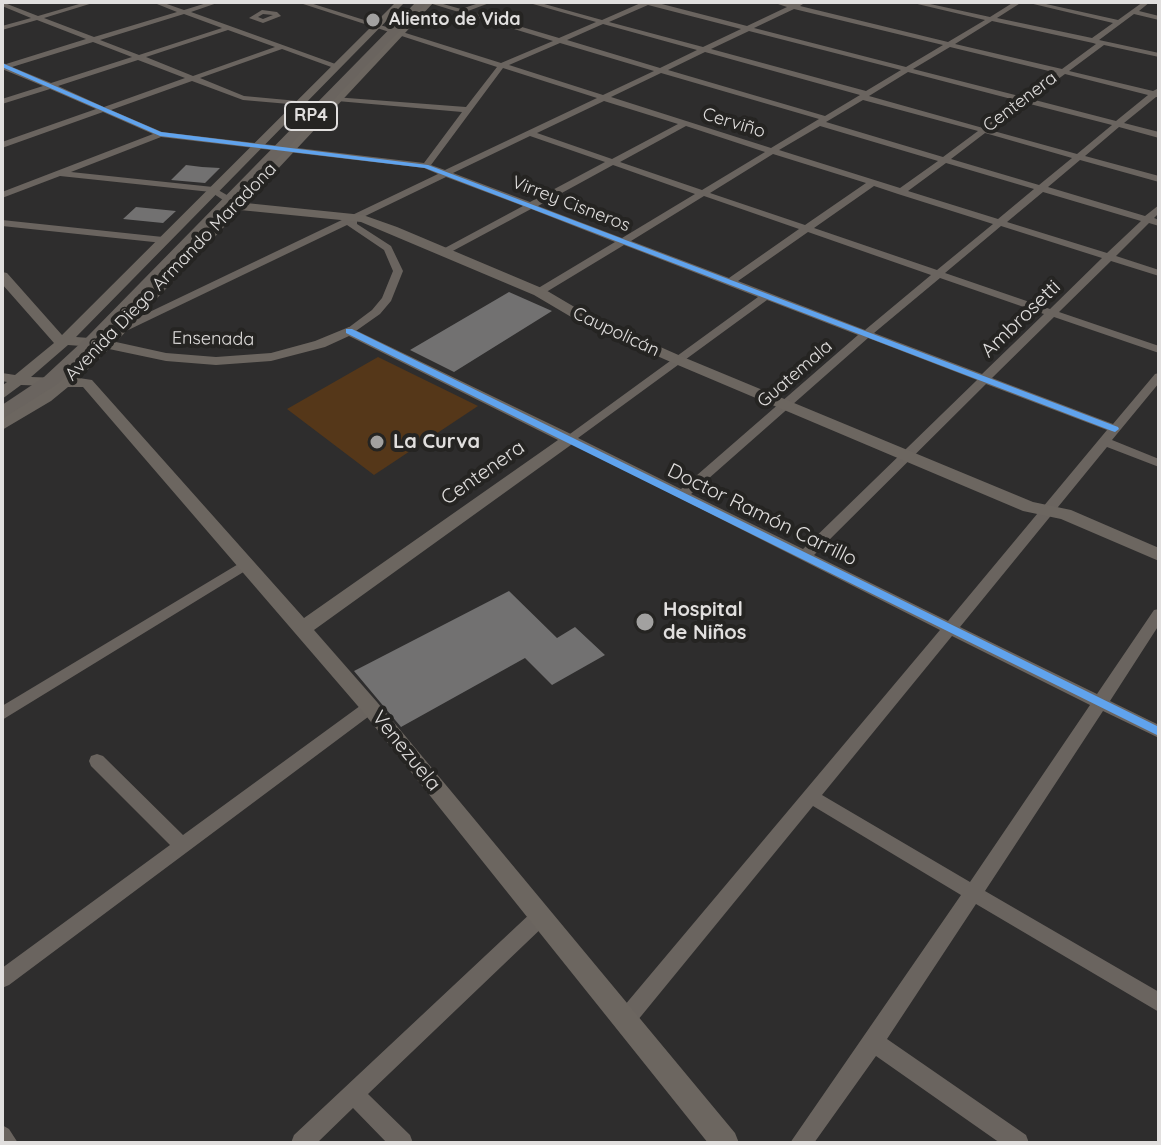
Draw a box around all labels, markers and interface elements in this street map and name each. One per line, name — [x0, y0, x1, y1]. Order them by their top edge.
place label: Aliento de Vida — [389, 9, 521, 31]
marker: Aliento de Vida — [364, 11, 382, 29]
street label: Centenera — [979, 67, 1061, 137]
road number: RP4 — [285, 102, 337, 130]
street label: Cerviño — [700, 103, 768, 143]
street label: Avenida Diego Armando Maradona — [61, 158, 281, 386]
street label: Virrey Cisneros — [509, 172, 633, 236]
street label: Ambrosetti — [976, 275, 1066, 363]
street label: Caupolicán — [569, 303, 663, 361]
street label: Ensenada — [172, 327, 254, 351]
street label: Guatemala — [753, 336, 837, 412]
place label: La Curva — [393, 430, 480, 454]
marker: La Curva — [368, 433, 386, 451]
street label: Centenera — [437, 436, 529, 510]
street label: Doctor Ramón Carrillo — [663, 459, 861, 571]
place label: Hospital de Niños — [663, 598, 746, 645]
marker: Hospital de Niños — [634, 611, 656, 633]
street label: Venezuela — [366, 706, 446, 796]

